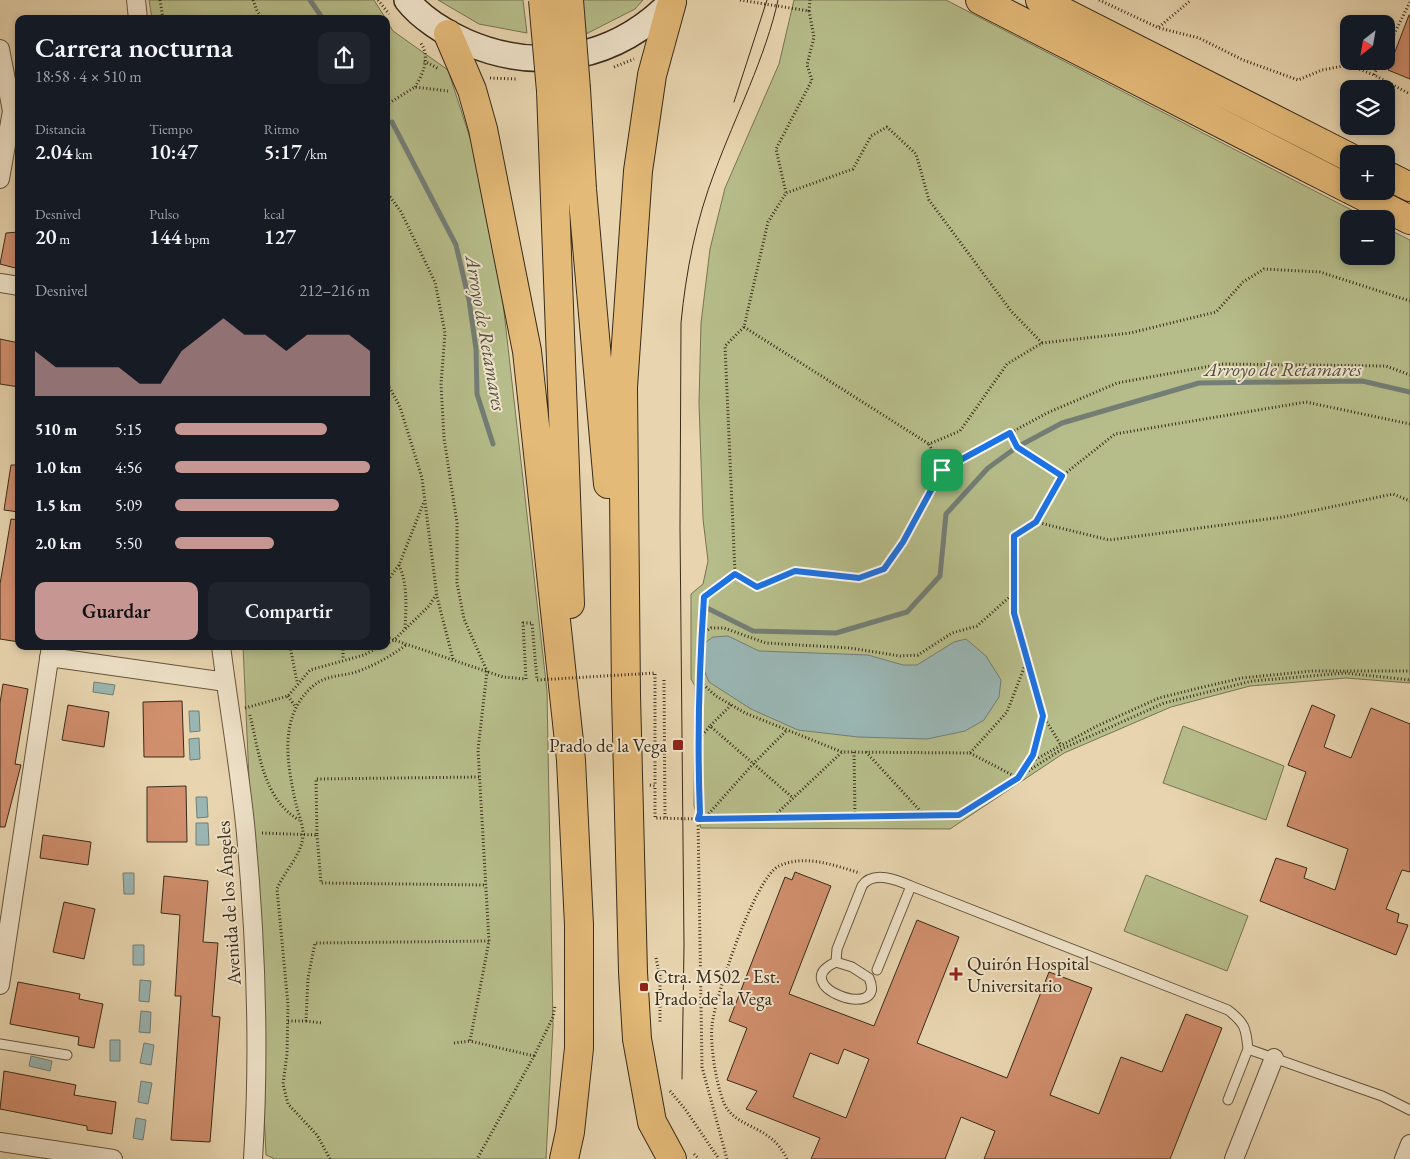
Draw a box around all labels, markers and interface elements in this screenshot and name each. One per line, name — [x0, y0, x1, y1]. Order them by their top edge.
north arrow — [1340, 15, 1395, 70]
map controls — [1340, 15, 1395, 265]
text: Carrera nocturna — [35, 29, 233, 65]
button: share — [318, 32, 370, 84]
text: 18:58 · 4 × 510 m — [35, 66, 142, 87]
button: layers — [1340, 80, 1395, 135]
text: Distancia — [35, 120, 86, 138]
text: Tiempo — [149, 120, 193, 138]
text: Ritmo — [264, 120, 299, 138]
text: 2.04 — [35, 138, 72, 165]
text: 10:47 — [149, 138, 198, 165]
text: 5:17 — [264, 138, 302, 165]
text: km — [72, 145, 93, 163]
text: /km — [302, 145, 328, 163]
button: + — [1340, 145, 1395, 200]
text: Desnivel — [35, 205, 81, 223]
text: Pulso — [149, 205, 179, 223]
text: kcal — [264, 205, 285, 223]
button: − — [1340, 210, 1395, 265]
text: 20 — [35, 223, 57, 250]
text: 144 — [149, 223, 182, 250]
text: 127 — [264, 223, 296, 250]
text: m — [57, 230, 70, 248]
text: bpm — [182, 230, 210, 248]
water label: Arroyo de Retamares — [459, 251, 513, 413]
text: Desnivel — [35, 280, 88, 301]
text: 212–216 m — [299, 280, 370, 301]
water label: Arroyo de Retamares — [1202, 356, 1362, 382]
text: 510 m — [35, 419, 77, 440]
text: 5:15 — [115, 419, 142, 440]
pin — [921, 449, 963, 491]
icon: arrive — [928, 456, 956, 484]
text: 1.0 km — [35, 457, 81, 478]
text: 4:56 — [115, 457, 142, 478]
text: 1.5 km — [35, 495, 81, 516]
text: 5:09 — [115, 495, 142, 516]
text: 2.0 km — [35, 533, 81, 554]
text: 5:50 — [115, 533, 142, 554]
button: Guardar — [35, 582, 198, 640]
button: Compartir — [208, 582, 370, 640]
place label: Prado de la Vega — [549, 733, 667, 758]
marker: Prado de la Vega — [671, 738, 685, 752]
street label: Avenida de los Ángeles — [210, 820, 247, 987]
place label: Quirón Hospital Universitario — [967, 951, 1090, 998]
place label: Ctra. M502 - Est. Prado de la Vega — [654, 964, 780, 1011]
marker: Quirón Hospital Universitario — [949, 967, 963, 981]
marker: Ctra. M502 - Est. Prado de la Vega — [638, 981, 650, 993]

